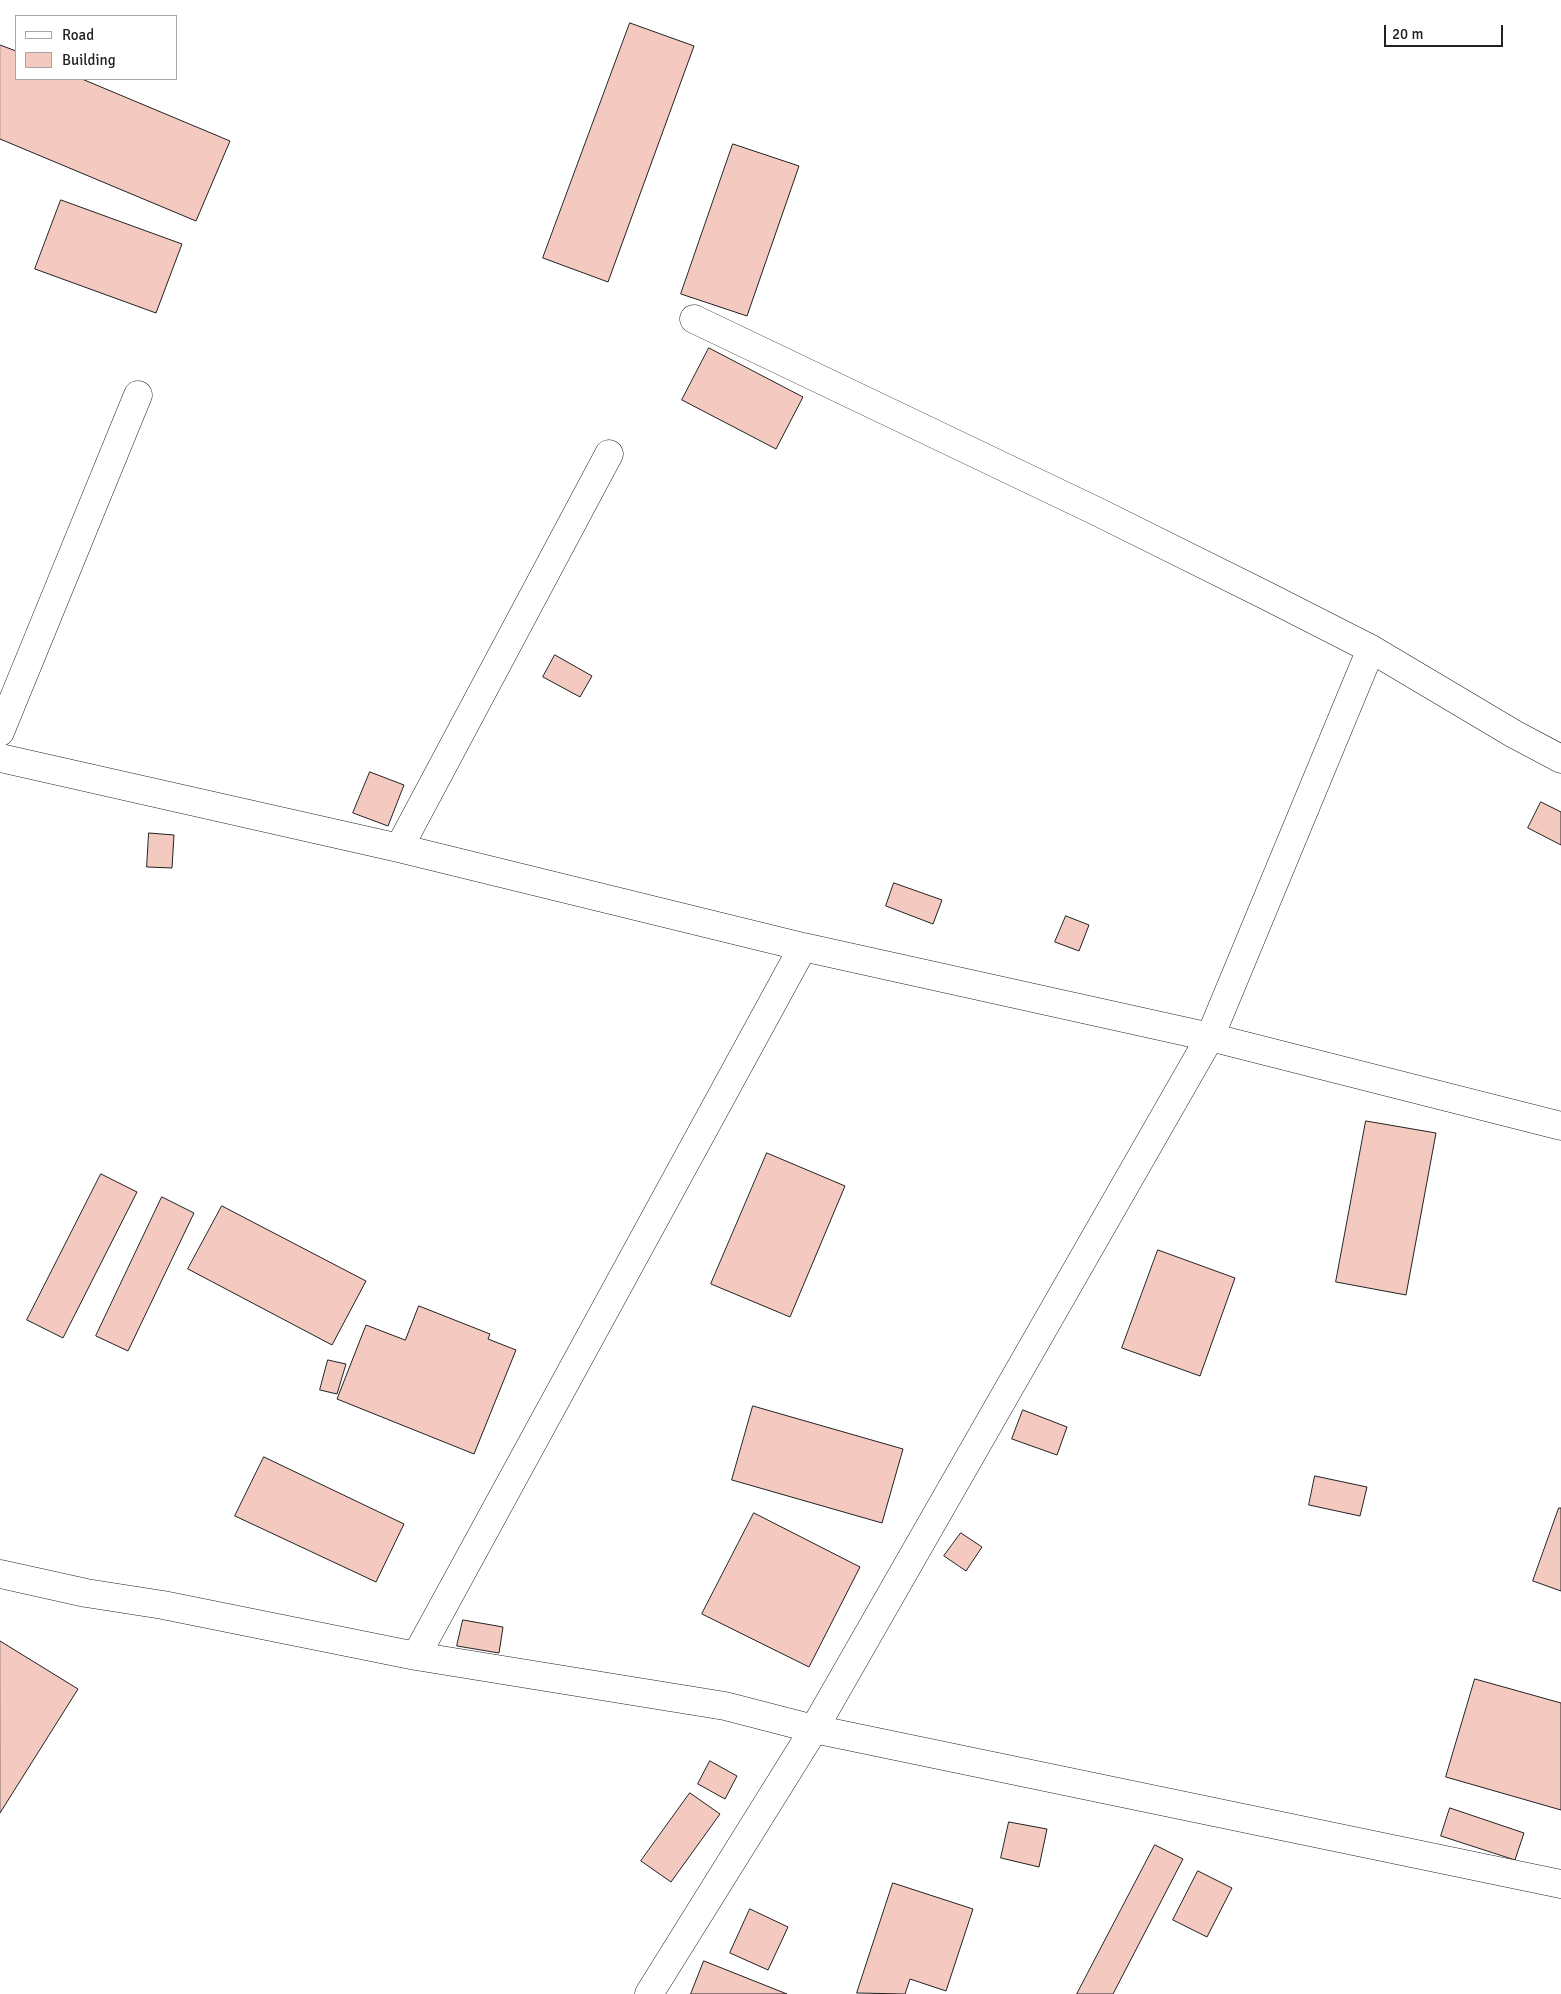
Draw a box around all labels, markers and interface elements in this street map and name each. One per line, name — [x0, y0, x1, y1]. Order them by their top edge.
legend — [15, 15, 178, 80]
scale bar — [1386, 15, 1505, 47]
text: 20 m — [1392, 25, 1423, 43]
text: Road — [62, 26, 94, 44]
text: Building — [62, 51, 116, 69]

